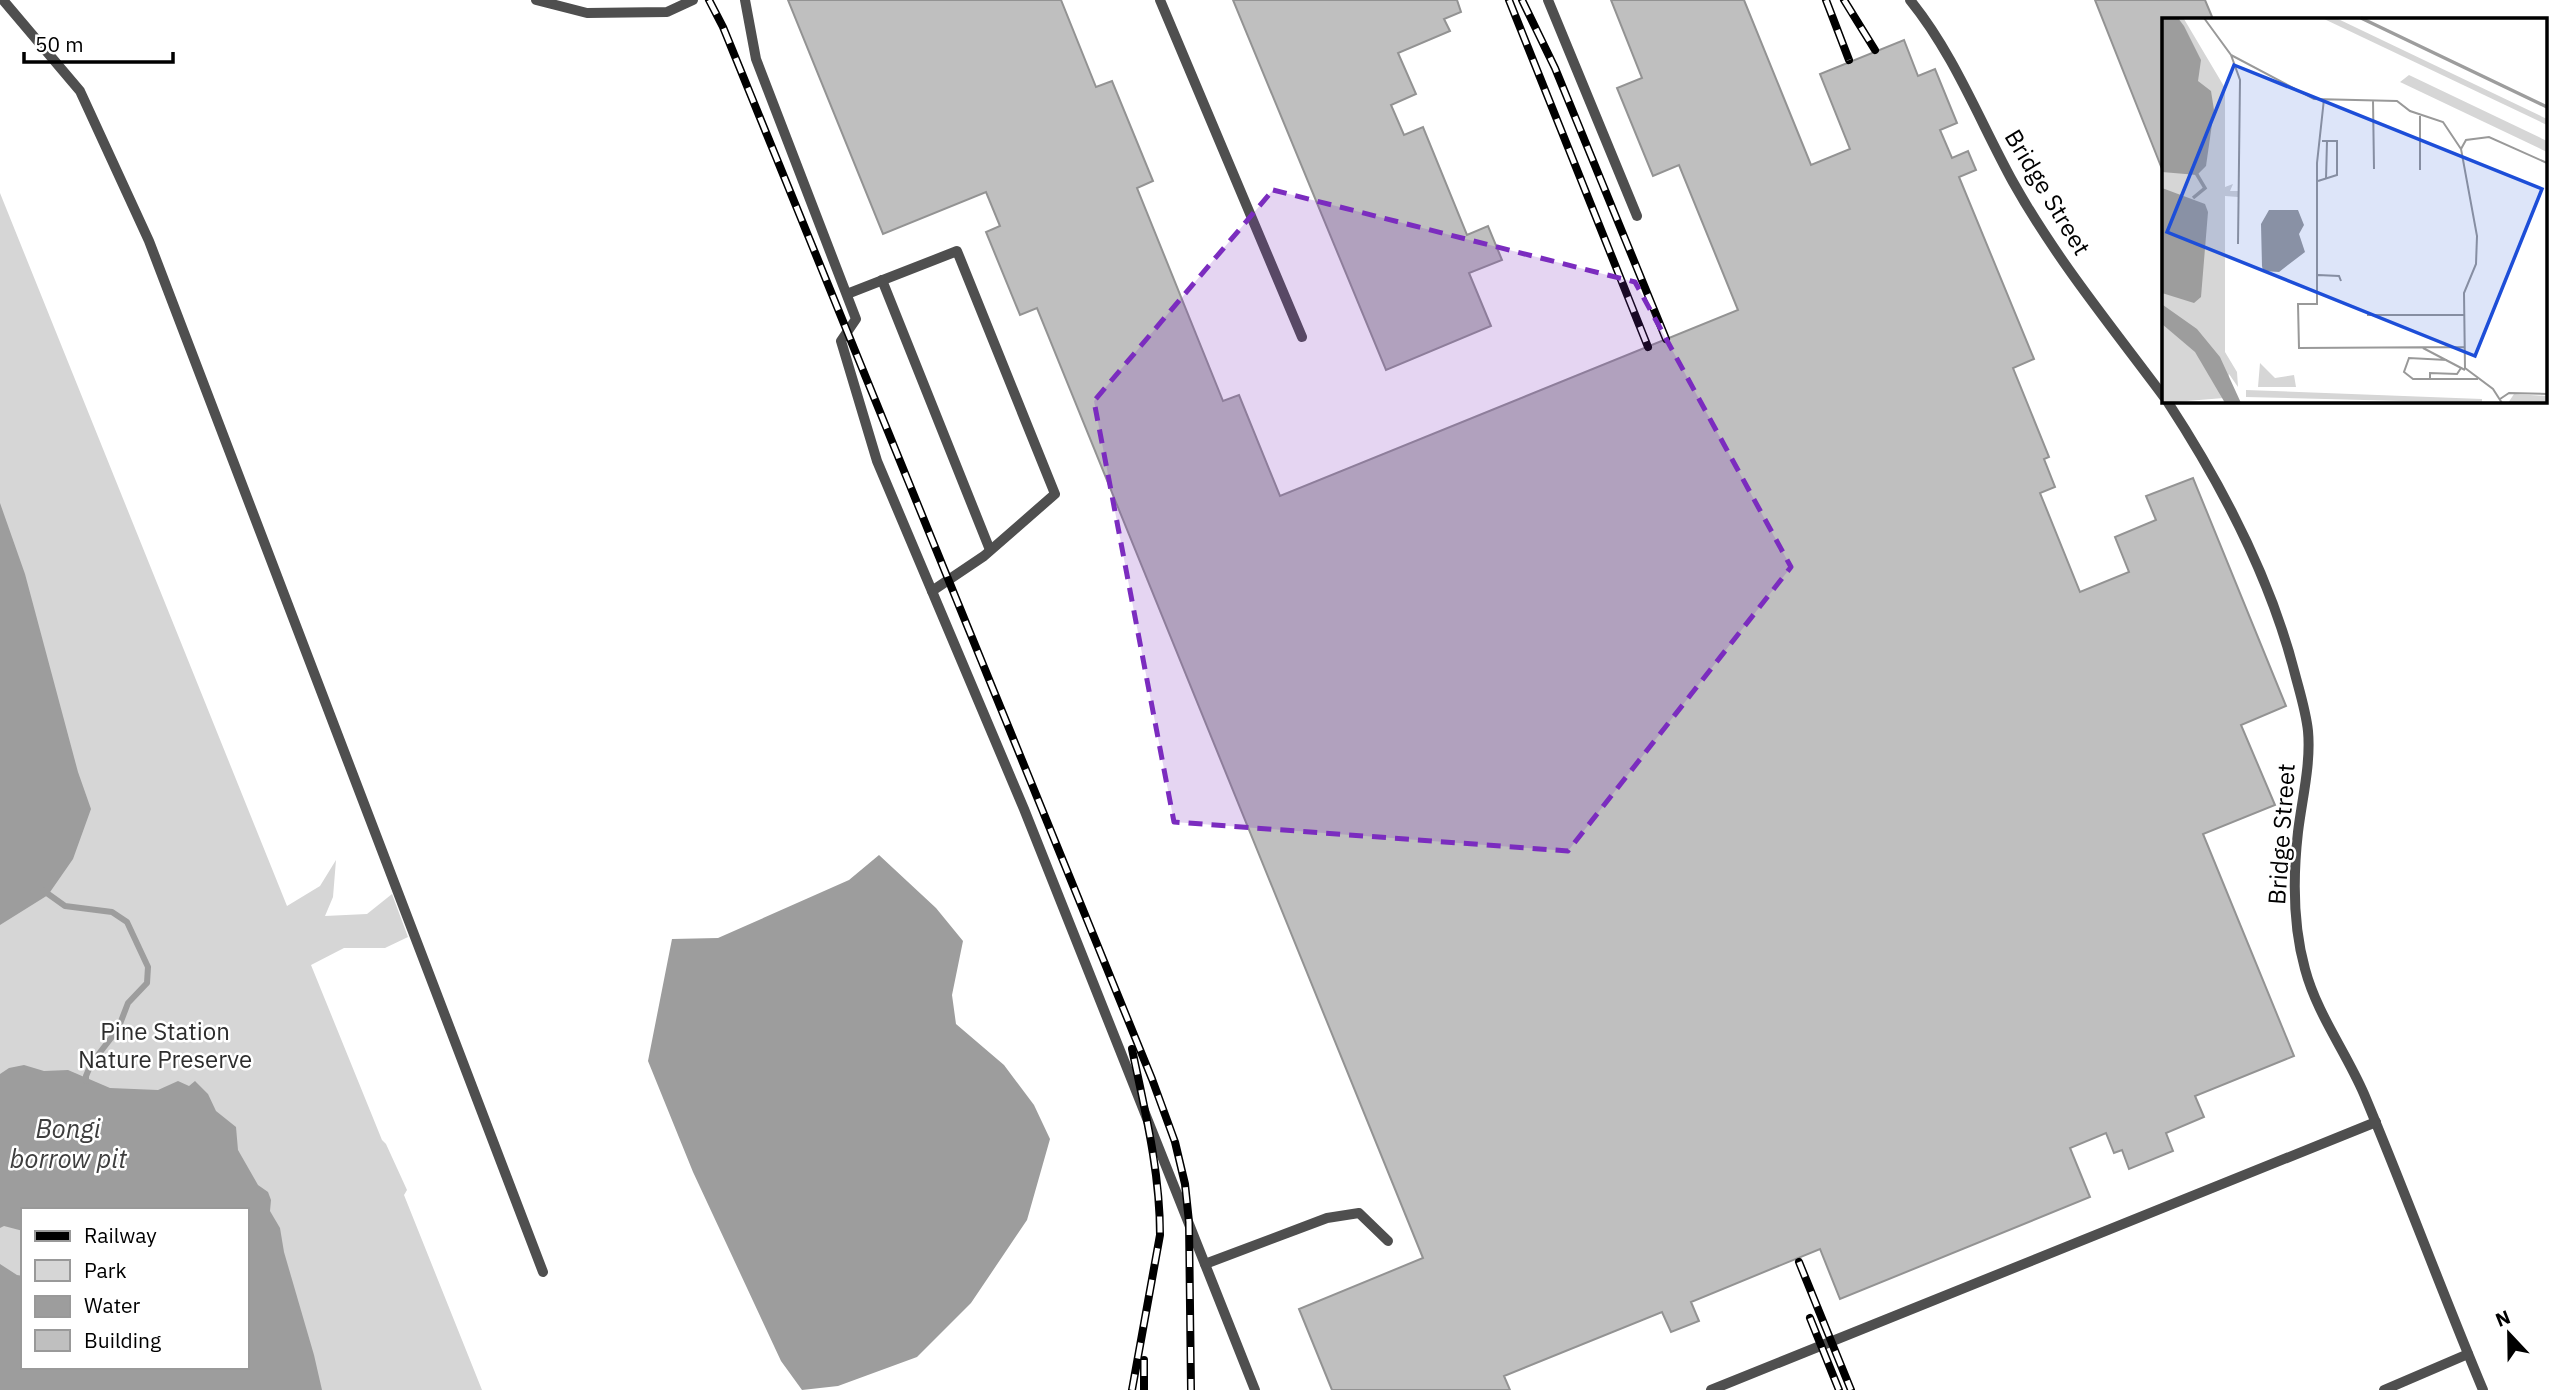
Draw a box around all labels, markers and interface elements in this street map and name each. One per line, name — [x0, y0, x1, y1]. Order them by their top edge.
inset map — [2162, 18, 2548, 402]
scale bar — [24, 21, 173, 65]
text: 50 m — [35, 30, 84, 58]
street label: Bridge Street — [1998, 123, 2098, 261]
street label: Bridge Street — [2260, 762, 2302, 906]
park label: Pine Station Nature Preserve — [78, 1015, 252, 1075]
water label: Bongi borrow pit — [9, 1111, 127, 1175]
legend — [21, 1208, 248, 1369]
text: Railway — [84, 1221, 157, 1249]
text: Park — [84, 1256, 127, 1284]
text: Water — [84, 1291, 141, 1319]
north arrow — [2474, 1299, 2544, 1369]
text: N — [2492, 1305, 2514, 1332]
text: Building — [84, 1326, 161, 1354]

